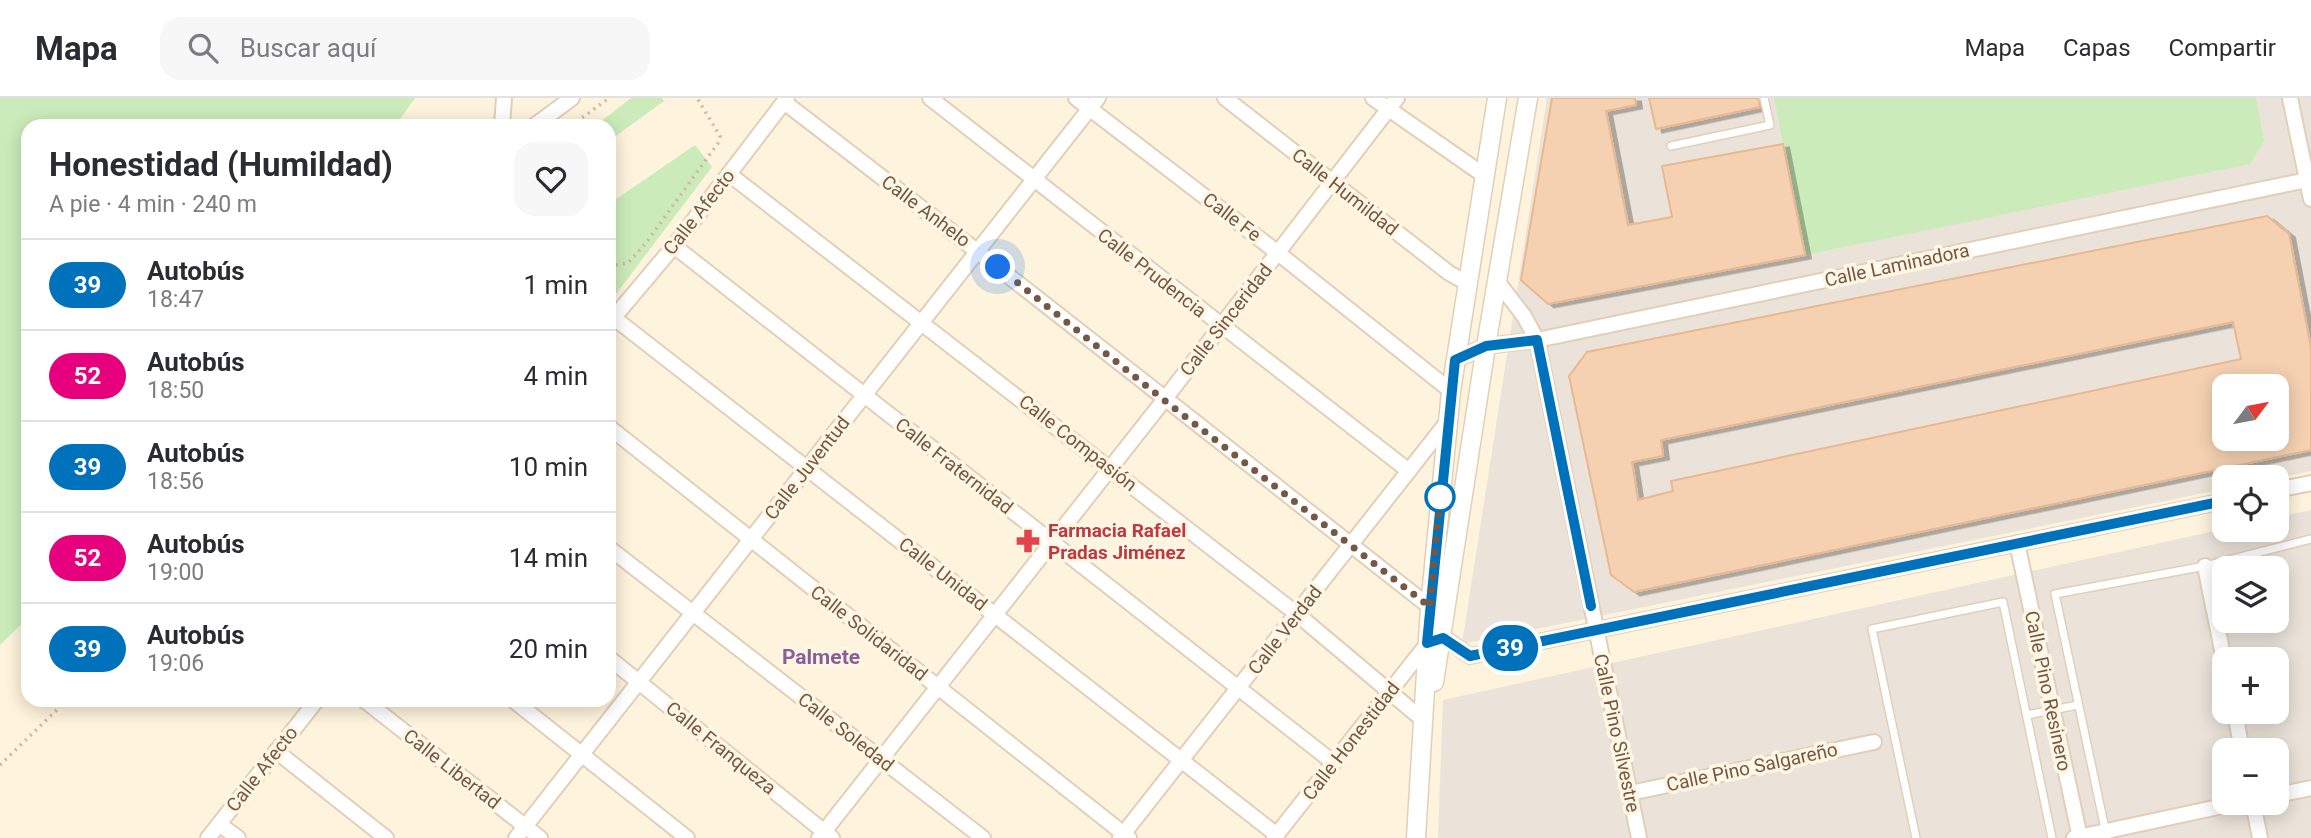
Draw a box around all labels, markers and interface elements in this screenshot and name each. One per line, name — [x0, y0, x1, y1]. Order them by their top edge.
search box — [160, 17, 650, 80]
text: Mapa — [35, 29, 118, 68]
icon: search — [184, 29, 222, 67]
text: Buscar aquí — [240, 33, 376, 63]
text: Mapa — [1964, 34, 2025, 62]
text: Capas — [2063, 34, 2131, 62]
text: Compartir — [2169, 34, 2276, 62]
button: heart — [514, 142, 588, 216]
street label: Calle Humildad — [1287, 143, 1403, 241]
text: Honestidad (Humildad) — [49, 145, 393, 184]
street label: Calle Afecto — [658, 165, 740, 259]
street label: Calle Anhelo — [877, 170, 975, 252]
street label: Calle Fe — [1198, 188, 1266, 246]
text: A pie · 4 min · 240 m — [49, 191, 257, 218]
street label: Calle Prudencia — [1093, 223, 1211, 323]
street label: Calle Laminadora — [1823, 238, 1971, 292]
your location — [980, 249, 1015, 284]
text: Autobús — [147, 256, 245, 286]
street label: Calle Sinceridad — [1175, 259, 1277, 381]
text: 1 min — [523, 270, 588, 300]
text: 39 — [74, 271, 101, 299]
text: 18:47 — [147, 286, 204, 313]
text: Autobús — [147, 347, 245, 377]
text: 4 min — [523, 361, 588, 391]
text: 52 — [74, 362, 101, 390]
north arrow — [2212, 374, 2289, 452]
map controls — [2212, 374, 2289, 815]
text: 18:50 — [147, 377, 204, 404]
street label: Calle Compasión — [1014, 390, 1142, 496]
street label: Calle Juventud — [760, 412, 854, 524]
street label: Calle Fraternidad — [891, 413, 1017, 519]
text: Autobús — [147, 438, 245, 468]
text: 10 min — [509, 452, 588, 482]
text: 39 — [74, 453, 101, 481]
button: locate — [2212, 465, 2289, 542]
text: 18:56 — [147, 468, 204, 495]
unlabelled marker — [1425, 482, 1455, 512]
place label: Farmacia Rafael Pradas Jiménez — [1048, 519, 1186, 564]
pharmacy icon: Farmacia Rafael Pradas Jiménez — [1014, 527, 1042, 555]
text: Autobús — [147, 529, 245, 559]
street label: Calle Unidad — [894, 532, 992, 616]
text: 14 min — [509, 543, 588, 573]
text: 52 — [74, 544, 101, 572]
button: layers — [2212, 556, 2289, 633]
text: 19:00 — [147, 559, 204, 586]
street label: Calle Solidaridad — [806, 580, 932, 686]
street label: Calle Verdad — [1243, 581, 1327, 679]
street label: Calle Pino Resinero — [2020, 609, 2076, 773]
text: Autobús — [147, 620, 245, 650]
line badge: 39 — [1478, 625, 1542, 671]
text: 20 min — [509, 634, 588, 664]
text: 39 — [1496, 634, 1524, 662]
text: 39 — [74, 635, 101, 663]
district label: Palmete — [782, 645, 860, 669]
button: + — [2212, 647, 2289, 724]
text: 19:06 — [147, 650, 204, 677]
street label: Calle Pino Silvestre — [1589, 652, 1645, 814]
street label: Calle Honestidad — [1298, 677, 1404, 805]
street label: Calle Soledad — [793, 687, 899, 777]
street label: Calle Franqueza — [661, 697, 781, 799]
street label: Calle Afecto — [221, 722, 303, 816]
street label: Calle Libertad — [399, 724, 505, 814]
street label: Calle Pino Salgareño — [1664, 738, 1840, 796]
button: − — [2212, 738, 2289, 815]

